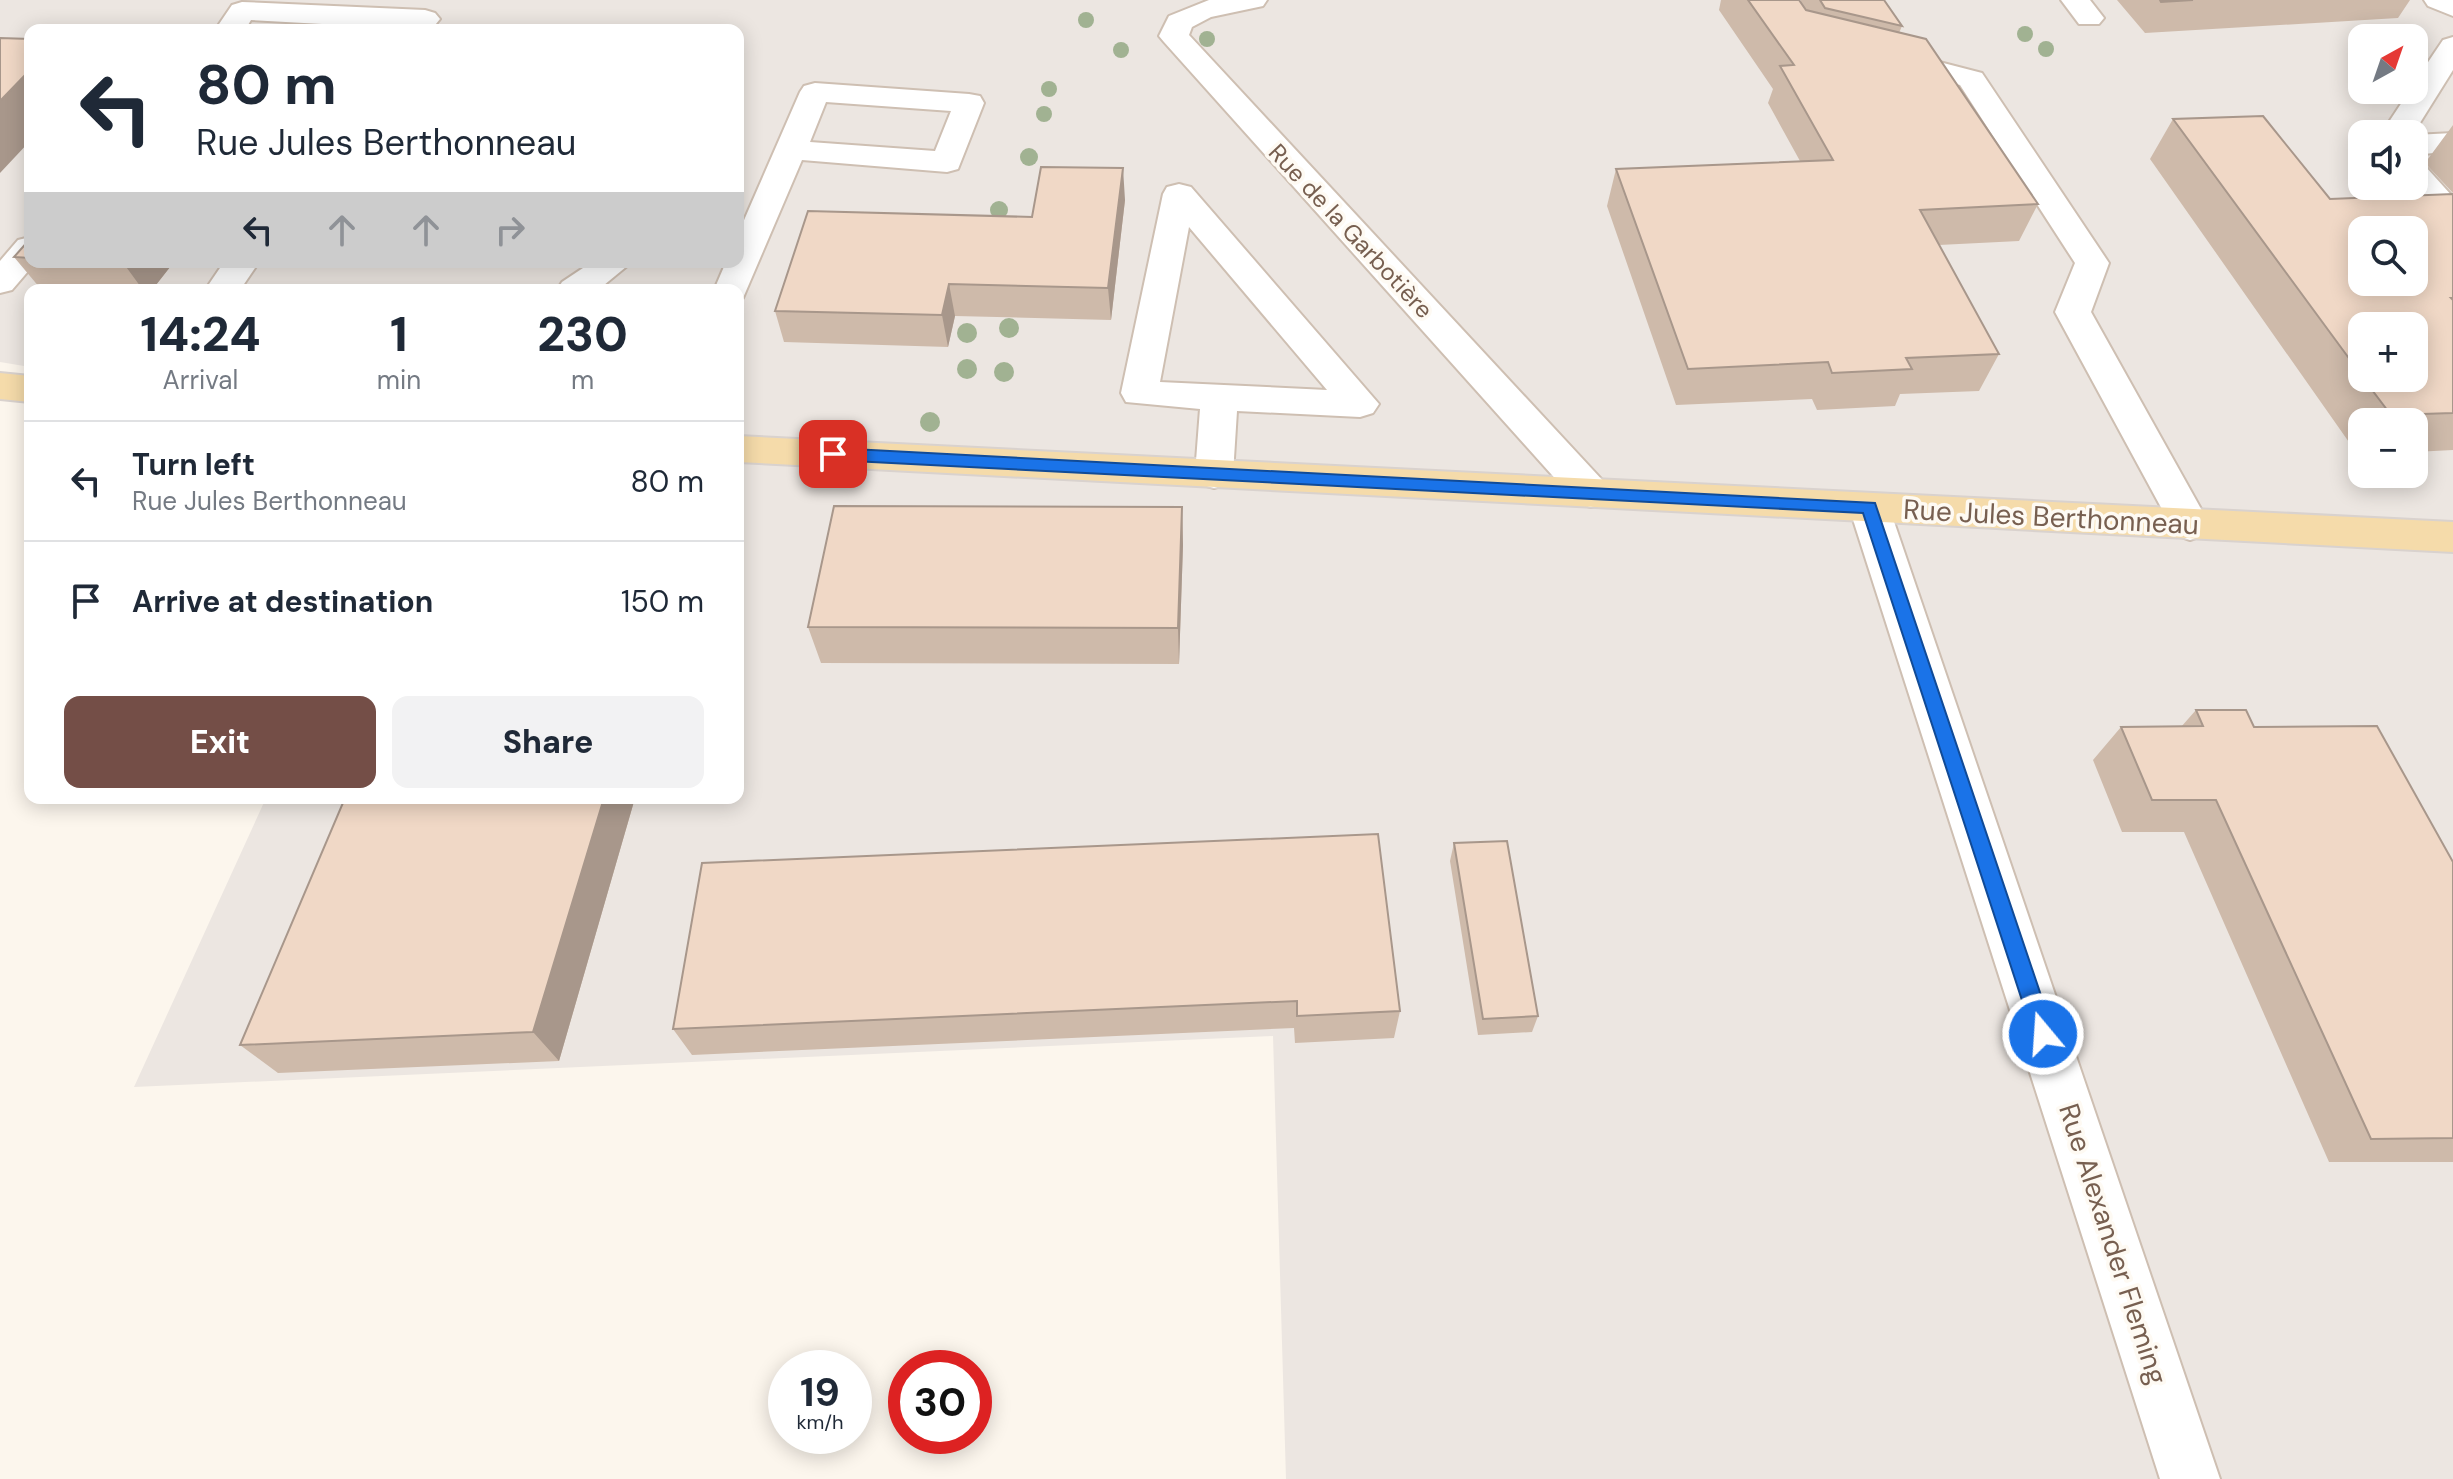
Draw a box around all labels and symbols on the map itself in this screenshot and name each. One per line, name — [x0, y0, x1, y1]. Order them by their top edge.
north arrow — [2348, 24, 2428, 104]
street label: Rue de la Garbotière — [1262, 137, 1440, 325]
pin — [799, 420, 867, 488]
street label: Rue Jules Berthonneau — [1902, 491, 2200, 543]
position arrow — [2001, 992, 2085, 1076]
street label: Rue Alexander Fleming — [2050, 1099, 2176, 1389]
speed limit sign: 30 — [888, 1350, 992, 1454]

